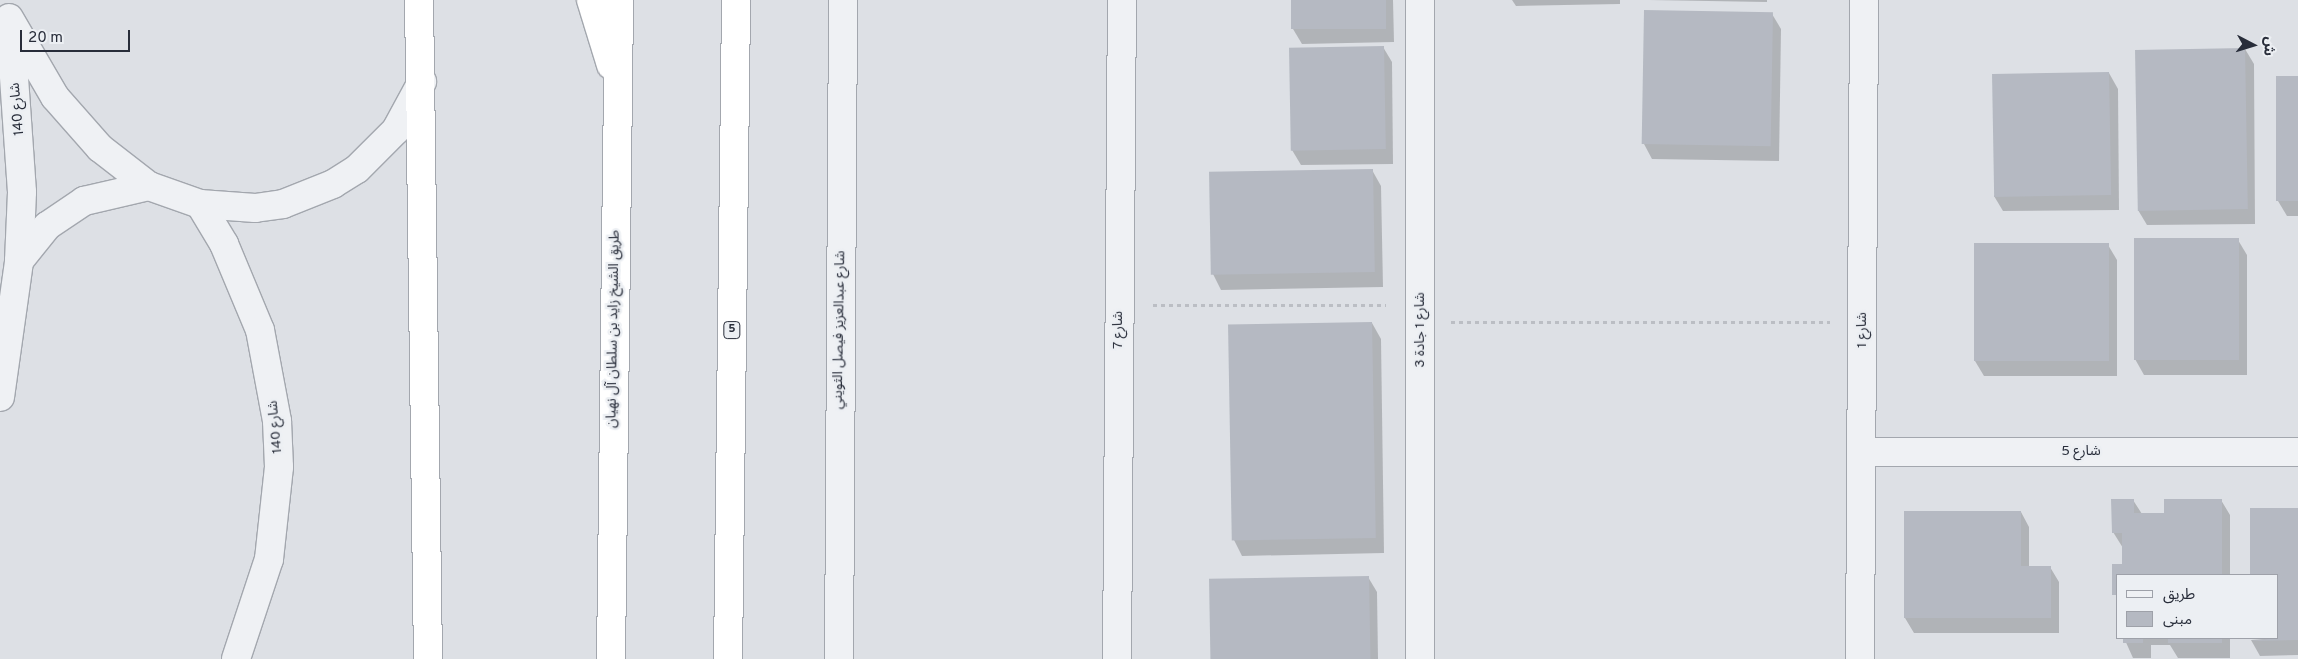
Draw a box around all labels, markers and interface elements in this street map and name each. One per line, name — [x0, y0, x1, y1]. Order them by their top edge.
scale bar — [22, 20, 132, 52]
north arrow — [2228, 20, 2278, 70]
text: 20 m — [28, 29, 63, 48]
text: ش — [2259, 36, 2278, 57]
street label: شارع 140 — [7, 82, 29, 136]
street label: طريق الشيخ زايد بن سلطان آل نهيان — [604, 230, 624, 428]
street label: شارع عبدالعزيز فيصل الثويني — [830, 251, 850, 409]
street label: شارع 1 جادة 3 — [1413, 292, 1429, 368]
street label: شارع 7 — [1111, 311, 1127, 349]
street label: شارع 1 — [1855, 312, 1871, 348]
road number: 5 — [723, 320, 741, 340]
street label: شارع 140 — [265, 400, 287, 454]
street label: شارع 5 — [2061, 444, 2101, 460]
legend — [2116, 574, 2278, 639]
text: طريق — [2163, 586, 2195, 605]
text: مبنى — [2163, 611, 2192, 630]

